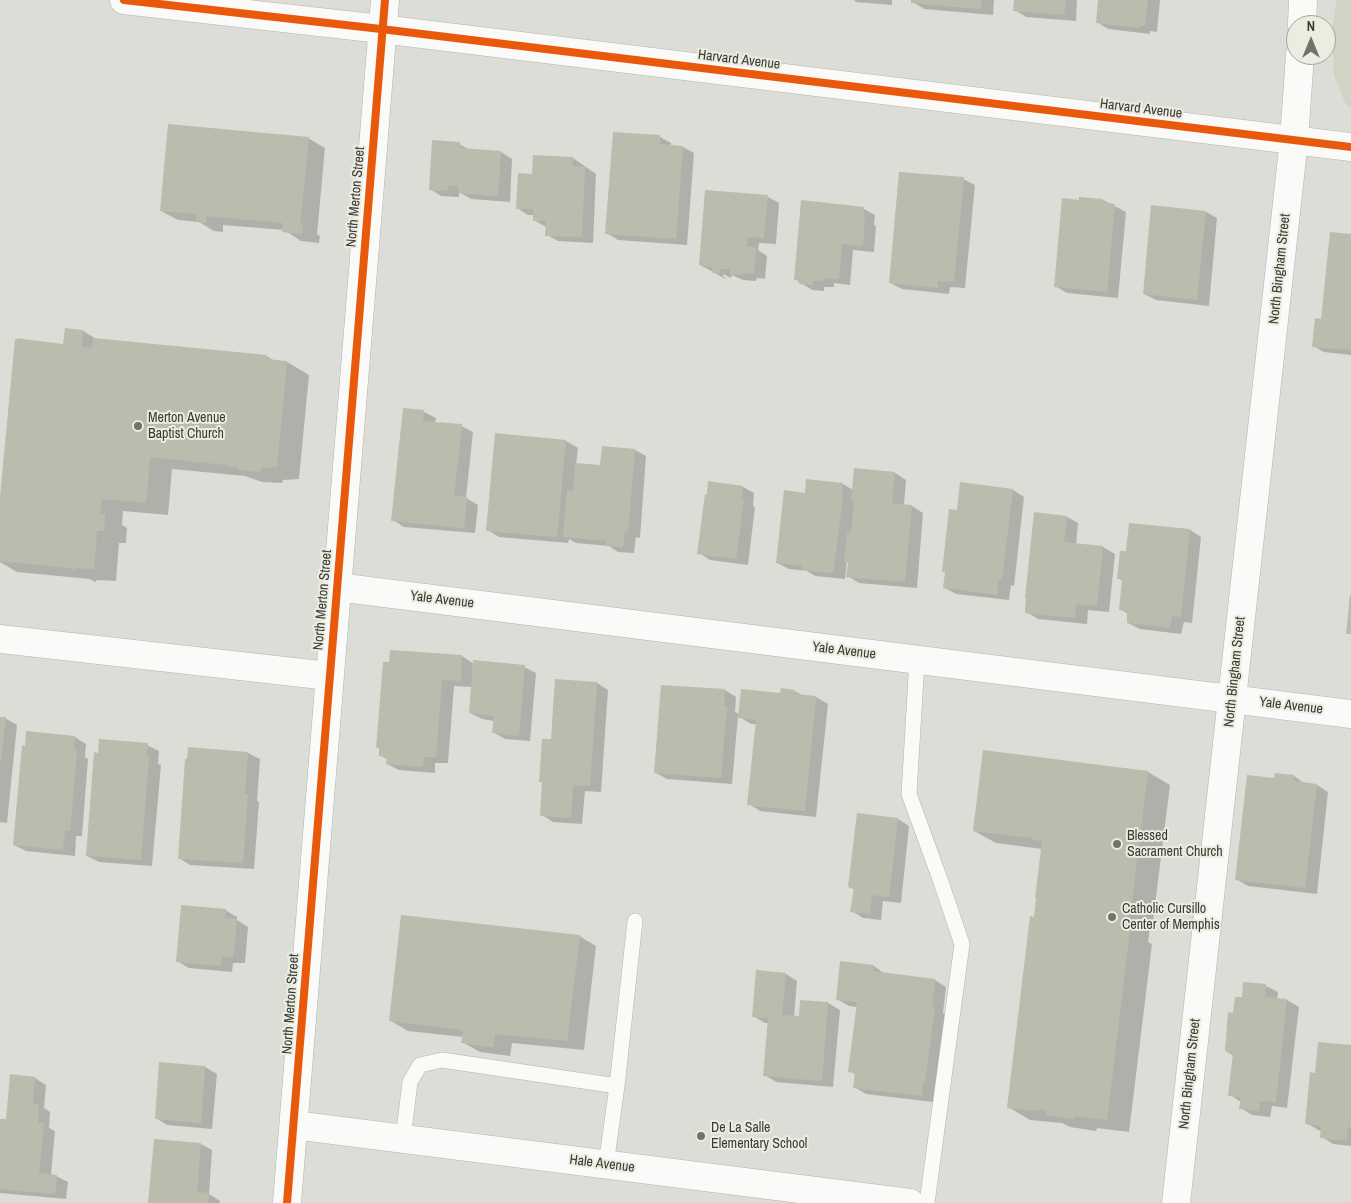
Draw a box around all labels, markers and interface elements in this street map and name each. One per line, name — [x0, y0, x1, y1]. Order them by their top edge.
north arrow — [1286, 15, 1336, 65]
text: N — [1307, 17, 1315, 35]
street label: Harvard Avenue — [697, 47, 781, 73]
street label: Harvard Avenue — [1099, 96, 1183, 122]
street label: North Merton Street — [343, 146, 369, 248]
street label: North Bingham Street — [1266, 213, 1294, 325]
place label: Merton Avenue Baptist Church — [148, 410, 226, 442]
marker: Merton Avenue Baptist Church — [132, 420, 144, 432]
street label: North Merton Street — [310, 549, 336, 651]
street label: Yale Avenue — [409, 588, 475, 612]
street label: North Bingham Street — [1221, 616, 1249, 728]
street label: Yale Avenue — [811, 639, 877, 663]
street label: Yale Avenue — [1258, 694, 1324, 718]
place label: Blessed Sacrament Church — [1127, 828, 1223, 860]
marker: Blessed Sacrament Church — [1111, 838, 1123, 850]
place label: Catholic Cursillo Center of Memphis — [1122, 901, 1220, 934]
marker: Catholic Cursillo Center of Memphis — [1106, 911, 1118, 923]
street label: North Merton Street — [279, 953, 303, 1055]
street label: North Bingham Street — [1176, 1018, 1204, 1130]
place label: De La Salle Elementary School — [711, 1120, 807, 1152]
marker: De La Salle Elementary School — [695, 1130, 707, 1142]
street label: Hale Avenue — [568, 1152, 636, 1176]

